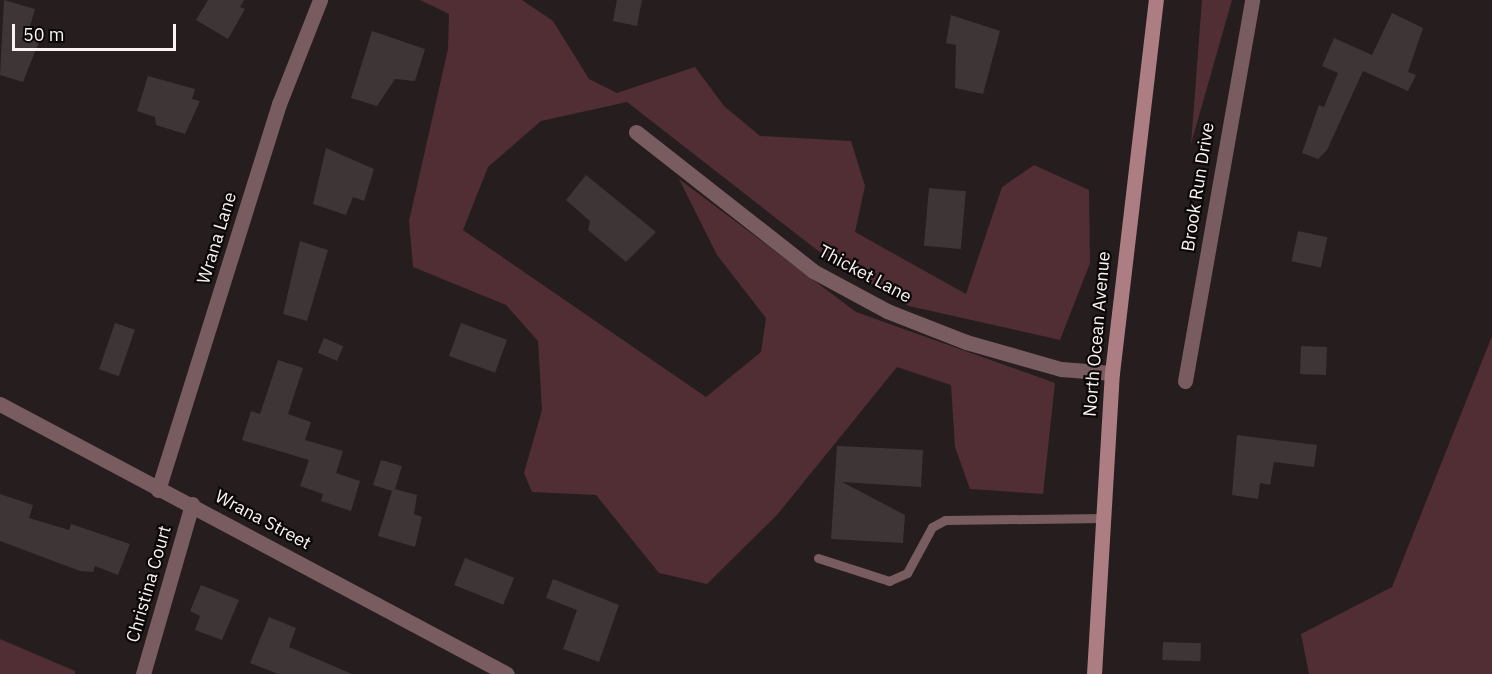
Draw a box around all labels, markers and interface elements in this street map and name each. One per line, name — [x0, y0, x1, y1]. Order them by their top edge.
scale bar — [15, 12, 178, 50]
text: 50 m — [23, 23, 65, 46]
street label: Brook Run Drive — [1177, 121, 1219, 253]
street label: Wrana Lane — [193, 190, 241, 286]
street label: Thicket Lane — [815, 240, 915, 308]
street label: North Ocean Avenue — [1079, 250, 1115, 418]
street label: Wrana Street — [211, 486, 315, 554]
street label: Christina Court — [122, 523, 176, 645]

